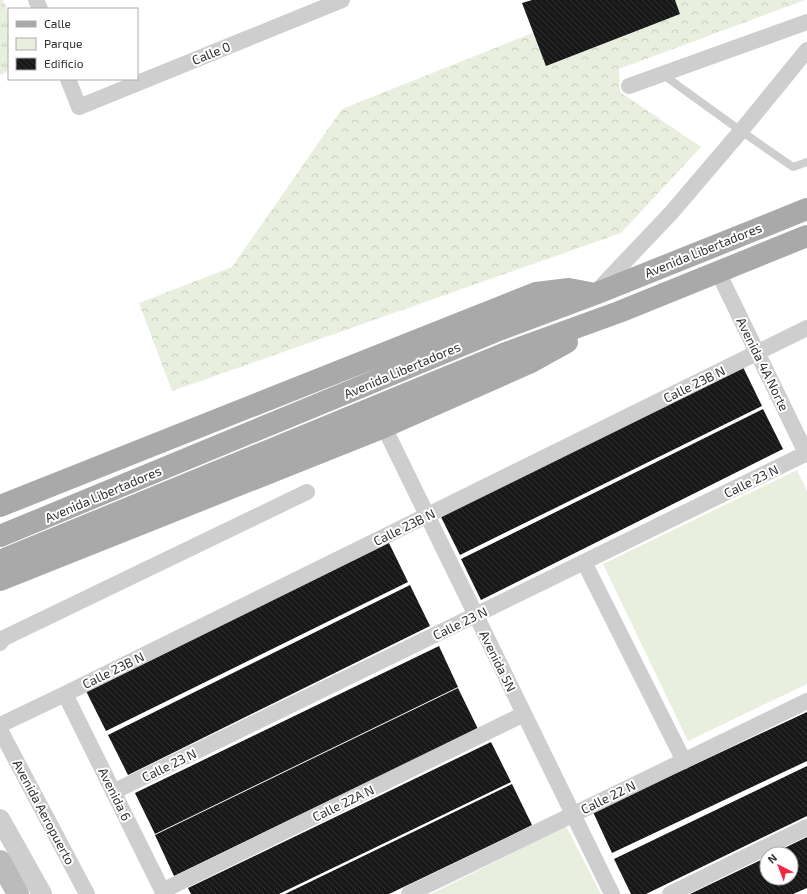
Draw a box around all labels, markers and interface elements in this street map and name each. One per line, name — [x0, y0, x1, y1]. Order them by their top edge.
legend — [8, 8, 138, 80]
text: Calle — [44, 16, 71, 30]
text: Parque — [44, 36, 82, 50]
street label: Calle 0 — [189, 38, 233, 68]
text: Edificio — [44, 56, 84, 70]
street label: Avenida Libertadores — [642, 219, 764, 281]
street label: Avenida 4A Norte — [733, 315, 793, 413]
street label: Avenida Libertadores — [341, 338, 463, 402]
street label: Calle 23B N — [660, 362, 728, 406]
street label: Calle 23 N — [721, 461, 781, 501]
street label: Avenida Libertadores — [42, 462, 164, 526]
street label: Calle 23B N — [370, 505, 438, 549]
street label: Calle 23 N — [430, 603, 490, 643]
street label: Avenida 5N — [476, 628, 520, 694]
street label: Calle 23B N — [79, 648, 147, 692]
street label: Calle 23 N — [139, 745, 199, 785]
street label: Avenida Aeropuerto — [10, 757, 78, 867]
street label: Avenida 6 — [95, 765, 135, 823]
street label: Calle 22 N — [578, 777, 638, 817]
street label: Calle 22A N — [310, 781, 376, 825]
north arrow — [759, 846, 799, 886]
text: N — [765, 851, 779, 866]

